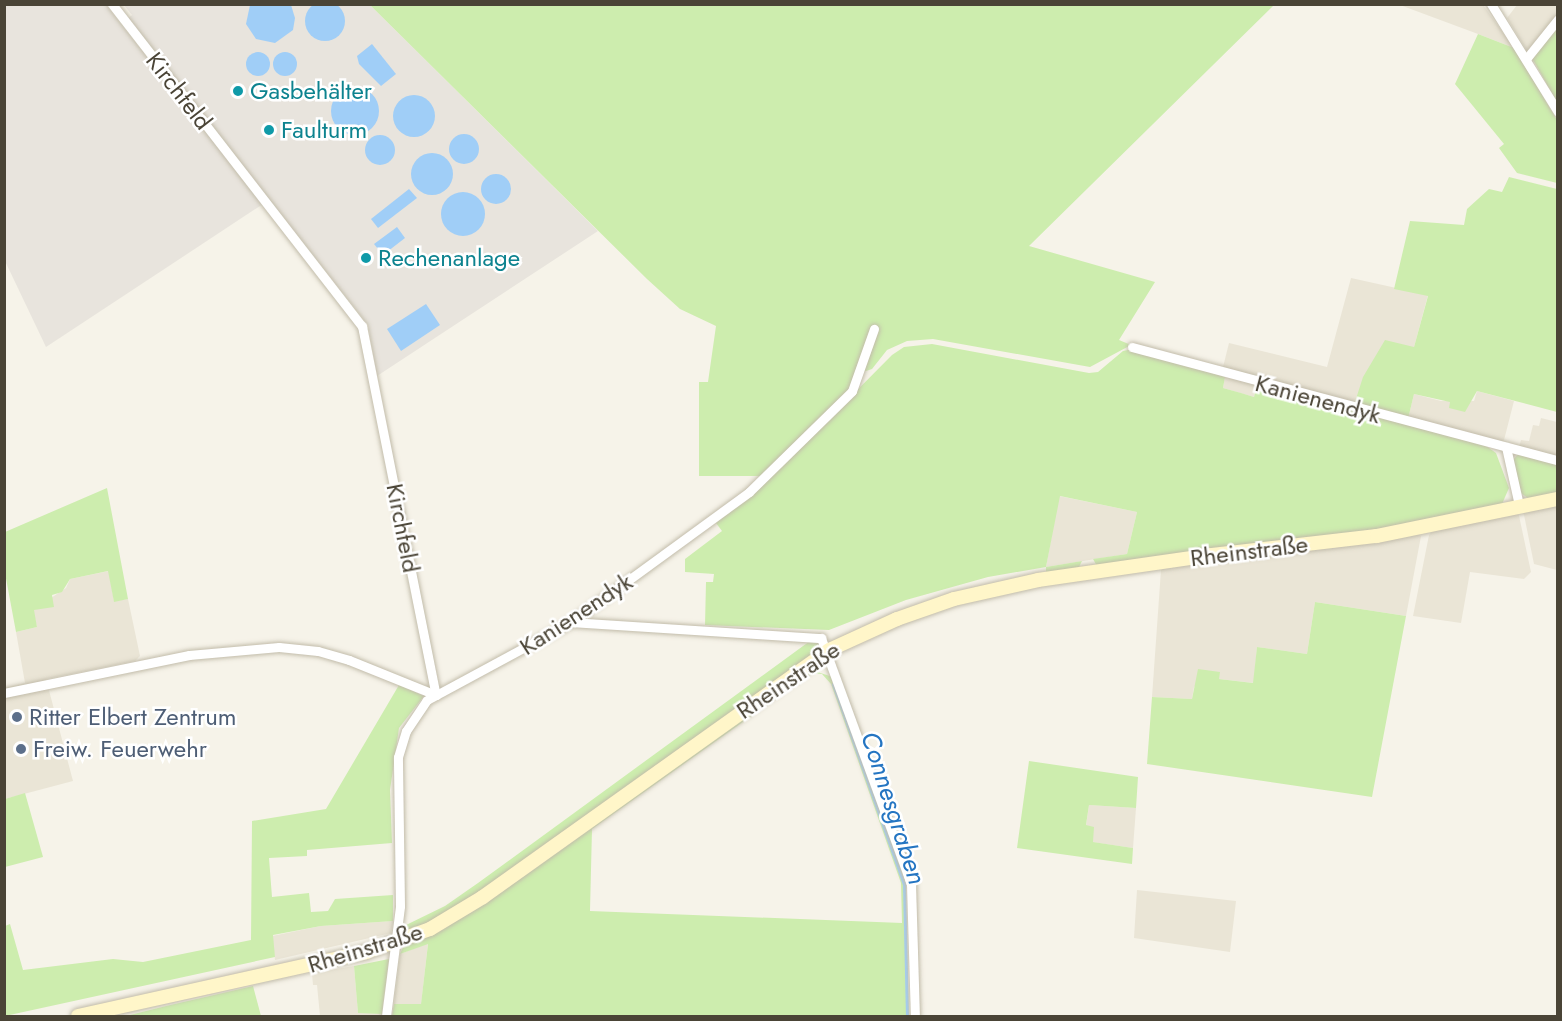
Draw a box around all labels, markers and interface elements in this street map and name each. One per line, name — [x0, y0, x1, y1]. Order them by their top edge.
street label: Kirchfeld — [140, 47, 218, 135]
place label: Gasbehälter — [250, 77, 372, 105]
marker: Gasbehälter — [231, 84, 245, 98]
place label: Faulturm — [281, 116, 367, 144]
marker: Faulturm — [262, 123, 276, 137]
place label: Rechenanlage — [378, 244, 520, 272]
marker: Rechenanlage — [359, 251, 373, 265]
street label: Kanienendyk — [1252, 368, 1384, 430]
street label: Kirchfeld — [380, 481, 426, 575]
street label: Rheinstraße — [1189, 529, 1309, 573]
street label: Kanienendyk — [514, 567, 638, 661]
street label: Rheinstraße — [731, 635, 845, 725]
place label: Ritter Elbert Zentrum — [29, 703, 237, 731]
marker: Ritter Elbert Zentrum — [10, 710, 24, 724]
water label: Connesgraben — [854, 728, 932, 888]
place label: Freiw. Feuerwehr — [33, 735, 207, 763]
marker: Freiw. Feuerwehr — [14, 742, 28, 756]
street label: Rheinstraße — [304, 917, 426, 979]

